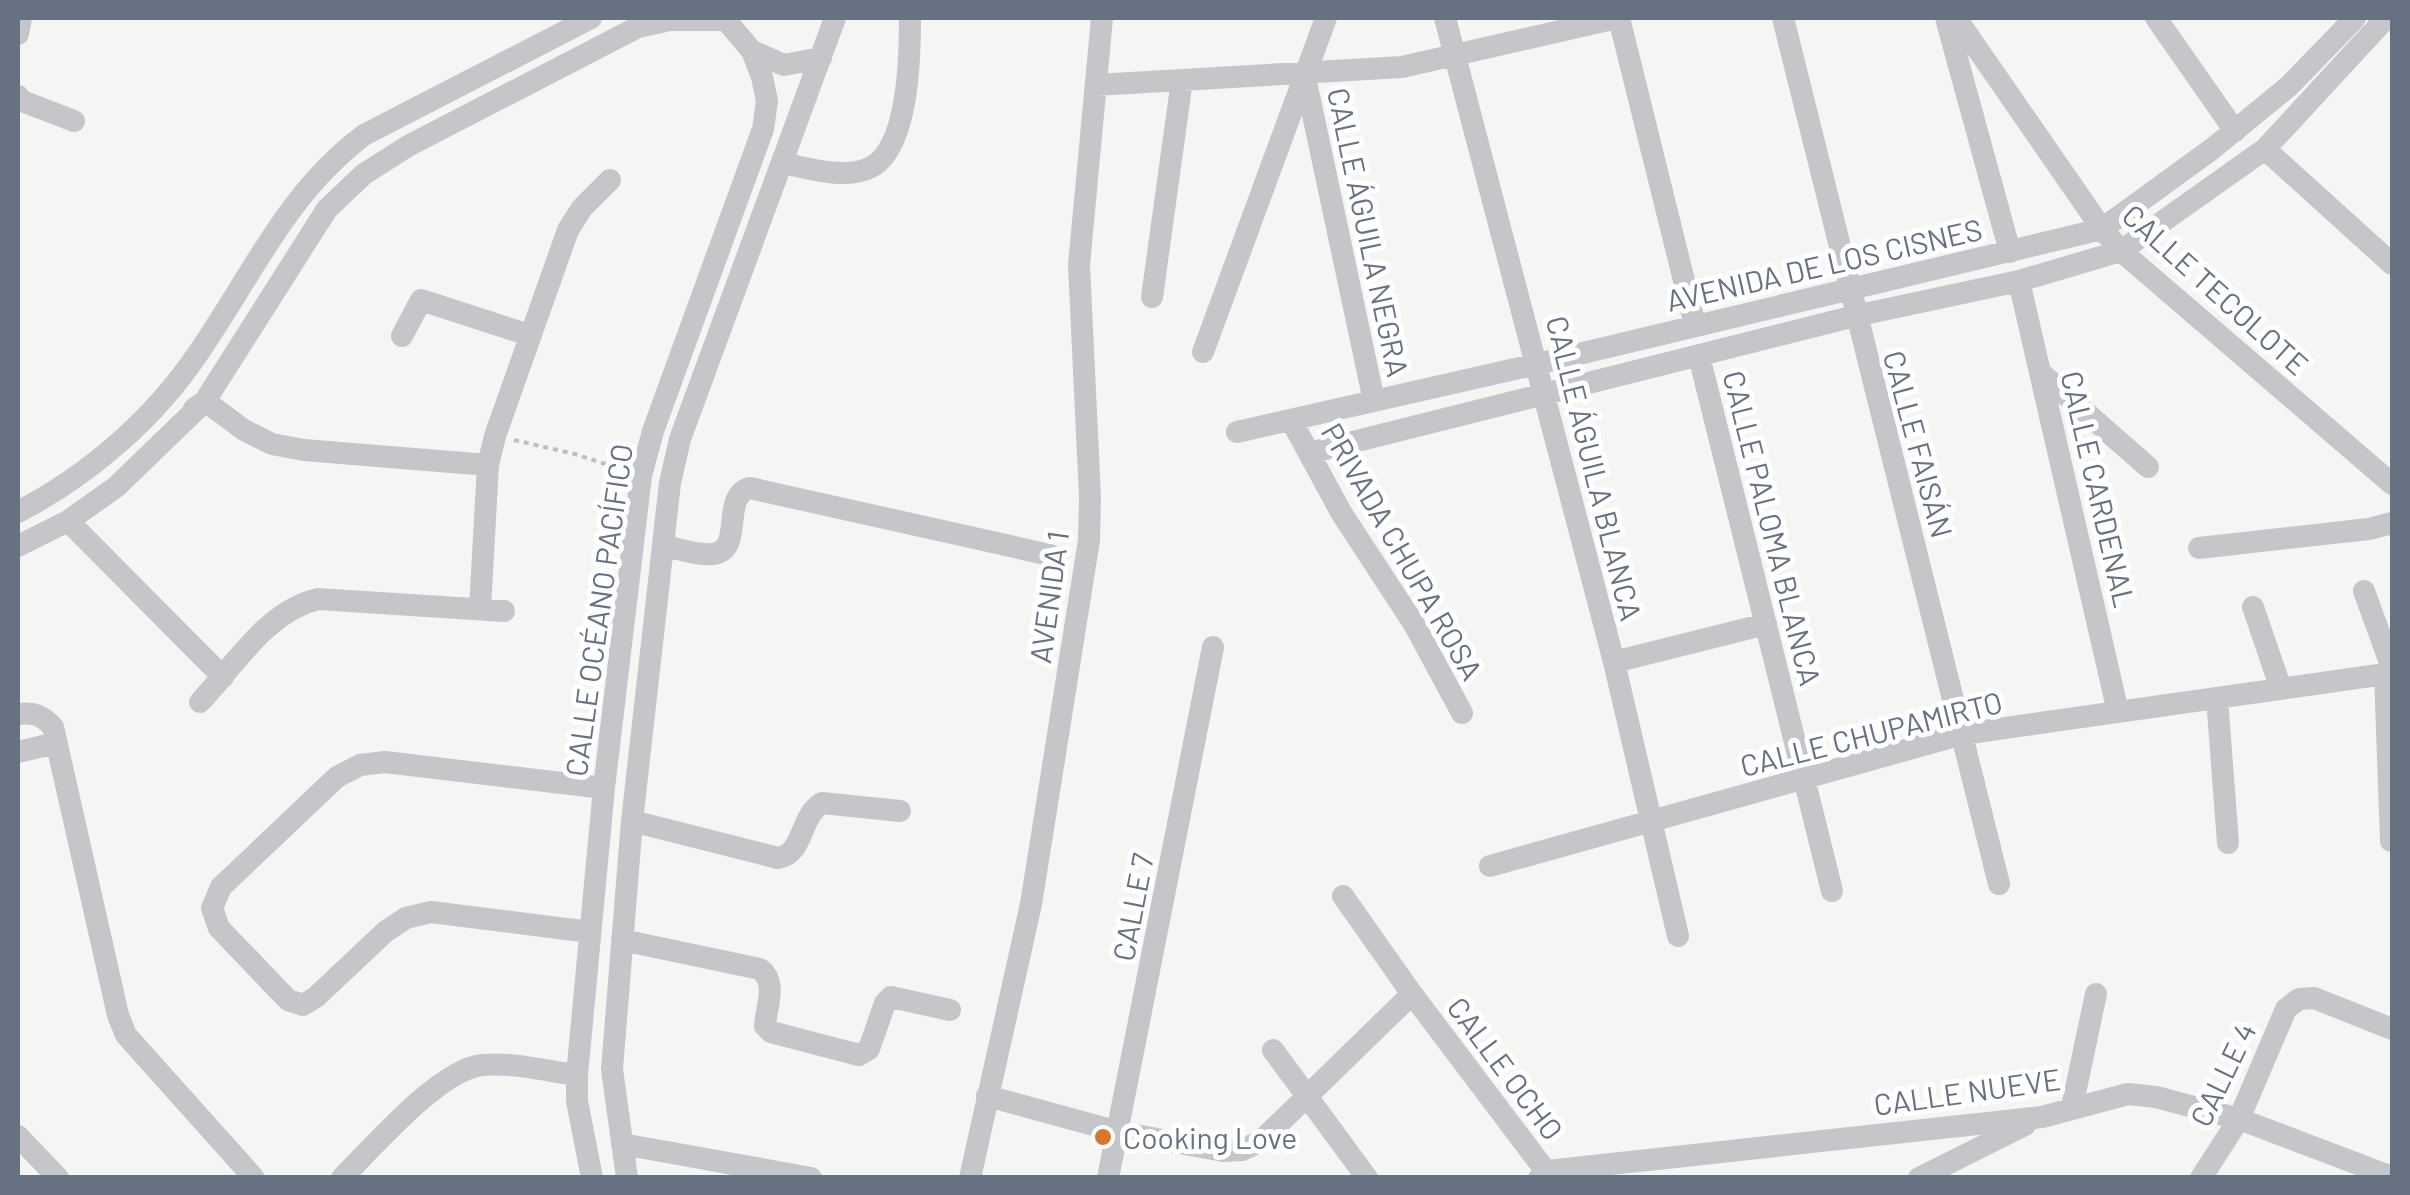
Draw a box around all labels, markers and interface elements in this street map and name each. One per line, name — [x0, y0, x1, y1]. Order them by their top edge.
street label: CALLE ÁGUILA NEGRA — [1321, 84, 1417, 380]
street label: CALLE TECOLOTE — [2116, 196, 2316, 382]
street label: AVENIDA DE LOS CISNES — [1663, 210, 1985, 318]
street label: CALLE ÁGUILA BLANCA — [1540, 312, 1650, 624]
street label: CALLE FAISÁN — [1877, 347, 1961, 541]
street label: CALLE PALOMA BLANCA — [1716, 367, 1830, 689]
street label: CALLE CARDENAL — [2054, 367, 2144, 611]
street label: PRIVADA CHUPA ROSA — [1315, 416, 1491, 686]
street label: CALLE OCÉANO PACÍFICO — [557, 441, 639, 779]
street label: AVENIDA 1 — [1021, 529, 1075, 665]
street label: CALLE CHUPAMIRTO — [1736, 683, 2006, 783]
street label: CALLE 7 — [1104, 850, 1160, 964]
street label: CALLE OCHO — [1441, 989, 1571, 1147]
street label: CALLE 4 — [2181, 1016, 2263, 1132]
street label: CALLE NUEVE — [1871, 1060, 2063, 1122]
place label: Cooking Love — [1123, 1119, 1297, 1155]
marker: Cooking Love — [1092, 1126, 1114, 1148]

